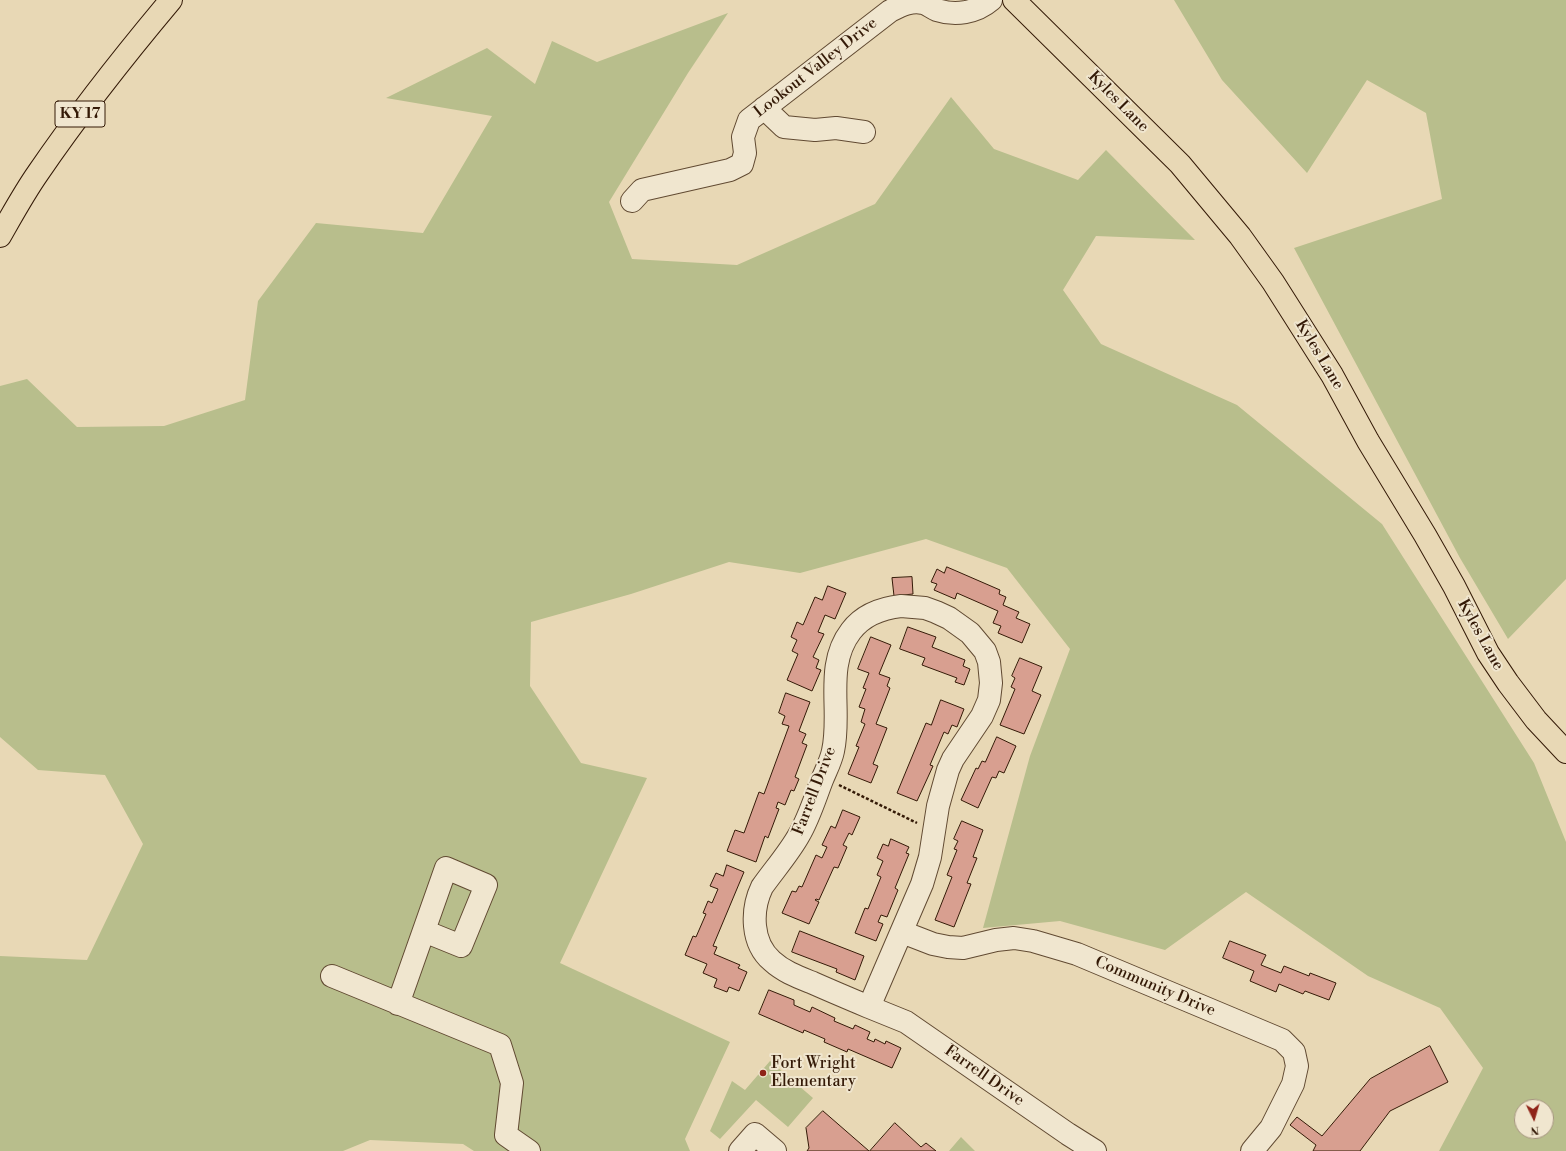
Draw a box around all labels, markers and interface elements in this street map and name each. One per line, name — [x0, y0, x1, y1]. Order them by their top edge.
street label: Lookout Valley Drive — [750, 14, 882, 122]
street label: Kyles Lane — [1084, 68, 1152, 136]
road number: KY 17 — [55, 101, 105, 127]
street label: Kyles Lane — [1291, 317, 1347, 393]
street label: Kyles Lane — [1453, 596, 1507, 674]
street label: Farrell Drive — [789, 744, 841, 838]
street label: Community Drive — [1092, 953, 1218, 1021]
street label: Farrell Drive — [940, 1041, 1028, 1111]
place label: Fort Wright Elementary — [771, 1054, 856, 1092]
marker: Fort Wright Elementary — [758, 1068, 768, 1078]
north arrow — [1514, 1099, 1554, 1139]
text: N — [1530, 1123, 1540, 1137]

